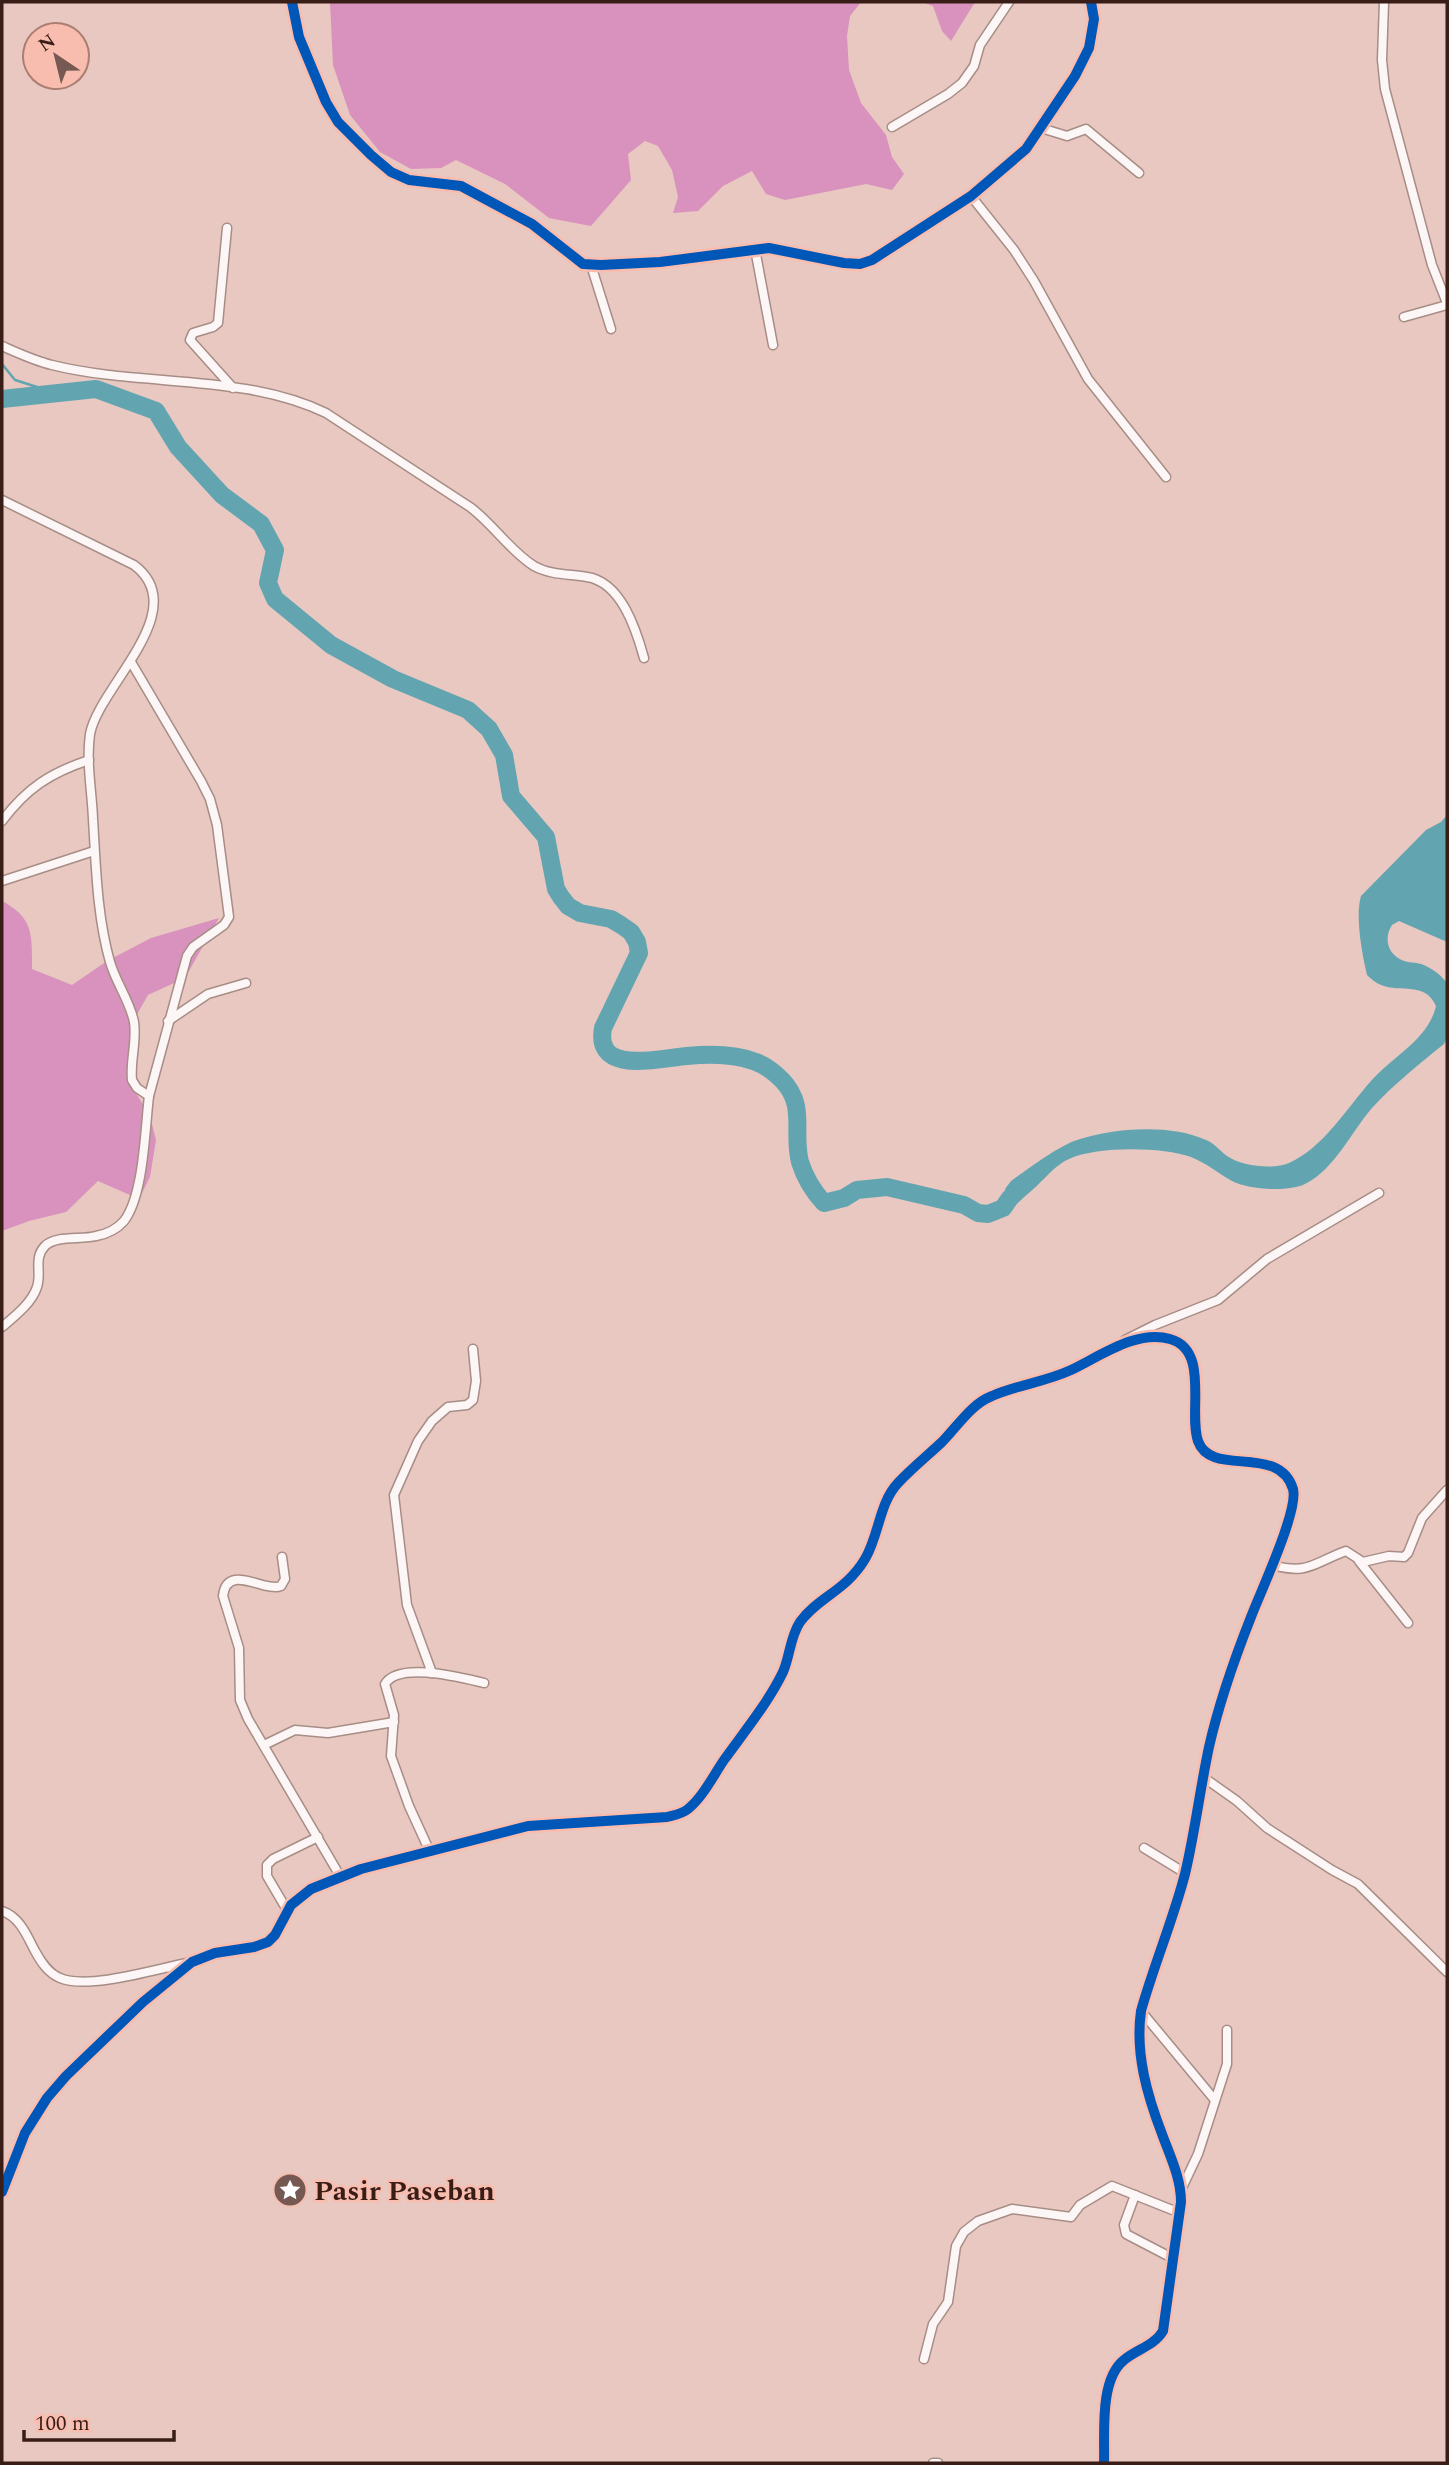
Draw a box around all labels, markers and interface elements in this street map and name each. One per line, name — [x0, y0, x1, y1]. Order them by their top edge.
north arrow — [21, 21, 91, 91]
text: N — [32, 27, 62, 60]
place label: Pasir Paseban — [314, 2170, 495, 2213]
place icon: Pasir Paseban — [271, 2171, 309, 2209]
scale bar — [24, 2398, 175, 2442]
text: 100 m — [35, 2408, 90, 2440]

